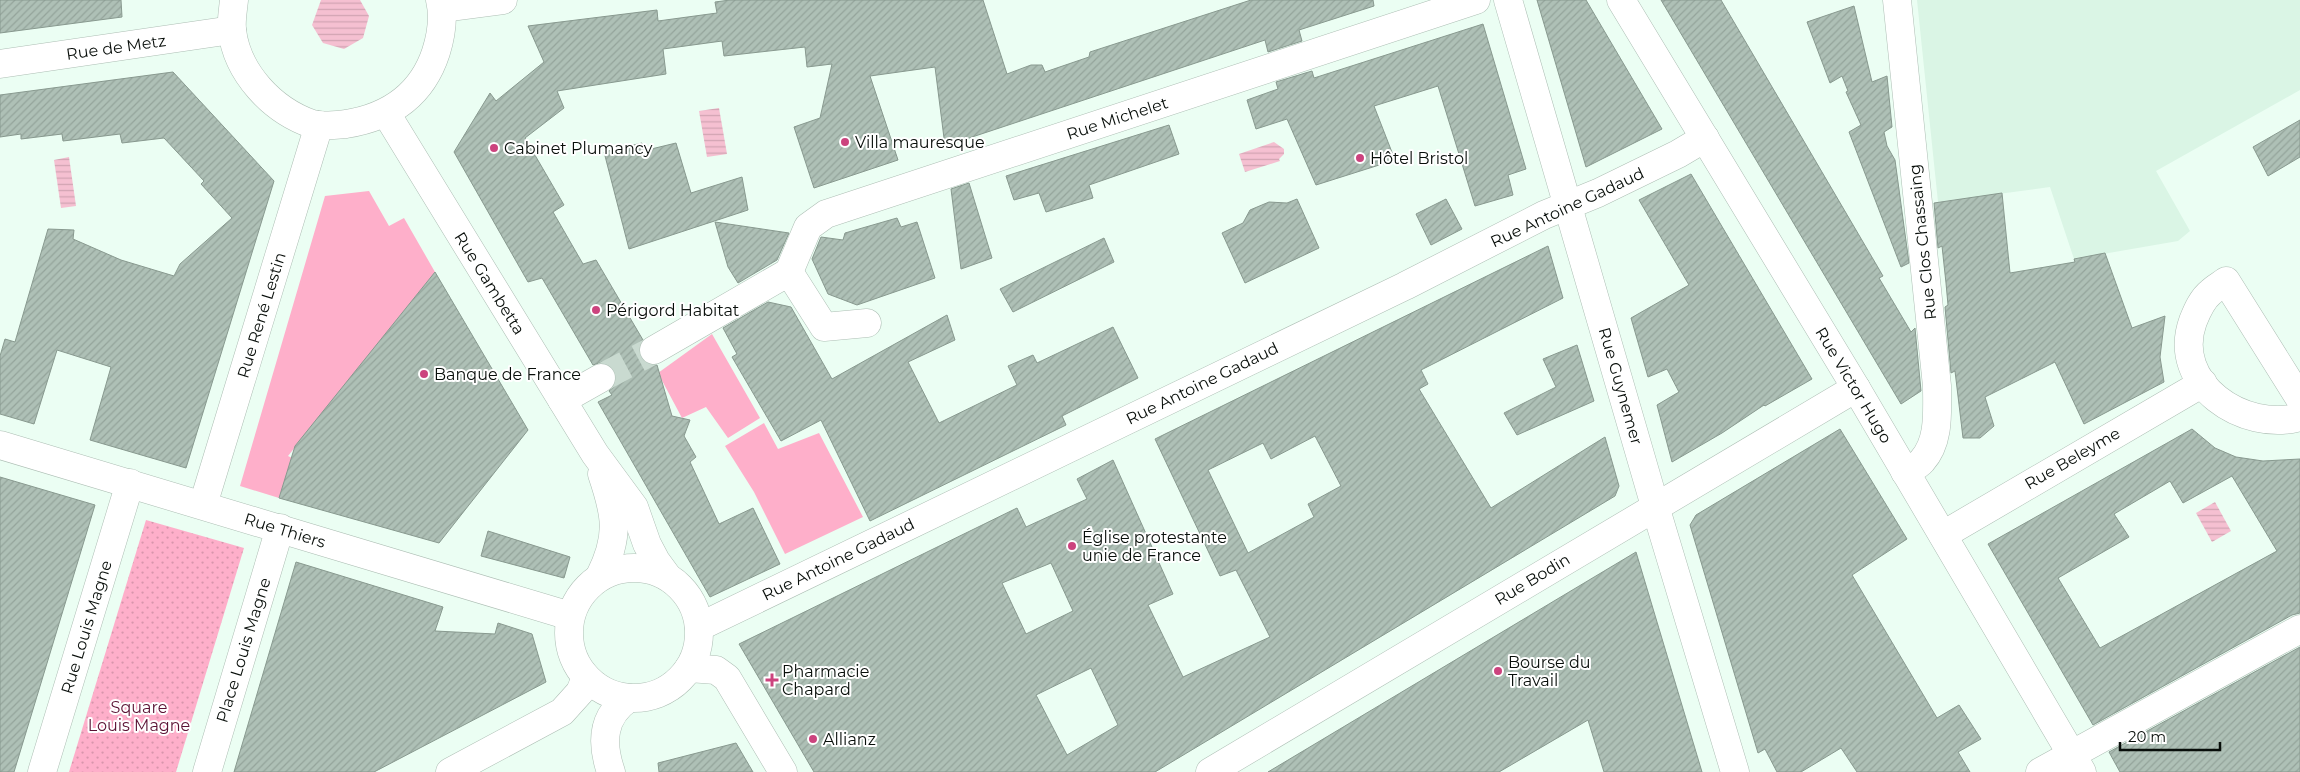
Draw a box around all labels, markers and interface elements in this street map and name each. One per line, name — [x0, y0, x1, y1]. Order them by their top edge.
street label: Rue de Metz — [65, 31, 167, 64]
street label: Rue Michelet — [1064, 93, 1171, 144]
place label: Villa mauresque — [855, 133, 985, 152]
marker: Villa mauresque — [839, 136, 851, 148]
place label: Cabinet Plumancy — [504, 139, 653, 158]
marker: Cabinet Plumancy — [488, 142, 500, 154]
place label: Hôtel Bristol — [1370, 149, 1468, 168]
marker: Hôtel Bristol — [1354, 152, 1366, 164]
street label: Rue Antoine Gadaud — [1487, 163, 1647, 251]
street label: Rue Clos Chassaing — [1905, 163, 1940, 321]
street label: Rue Gambetta — [450, 228, 529, 338]
street label: Rue René Lestin — [233, 250, 290, 380]
place label: Périgord Habitat — [606, 301, 740, 320]
marker: Périgord Habitat — [590, 304, 602, 316]
street label: Rue Victor Hugo — [1811, 324, 1896, 447]
street label: Rue Guynemer — [1595, 325, 1646, 447]
street label: Rue Antoine Gadaud — [1123, 338, 1282, 429]
place label: Banque de France — [434, 365, 581, 384]
marker: Banque de France — [418, 368, 430, 380]
street label: Rue Beleyme — [2021, 423, 2123, 493]
street label: Rue Thiers — [242, 509, 328, 552]
street label: Rue Antoine Gadaud — [759, 514, 918, 605]
place label: Église protestante unie de France — [1082, 528, 1227, 565]
marker: Église protestante unie de France — [1066, 540, 1078, 552]
street label: Rue Bodin — [1491, 550, 1573, 609]
street label: Rue Louis Magne — [57, 558, 116, 696]
street label: Place Louis Magne — [212, 575, 275, 725]
place label: Bourse du Travail — [1508, 653, 1591, 690]
place label: Pharmacie Chapard — [782, 662, 869, 699]
marker: Bourse du Travail — [1492, 665, 1504, 677]
marker: Pharmacie Chapard — [766, 674, 778, 686]
park label: Square Louis Magne — [88, 698, 190, 735]
scale bar — [2120, 720, 2220, 752]
text: 20 m — [2128, 727, 2166, 746]
place label: Allianz — [823, 730, 876, 749]
marker: Allianz — [807, 733, 819, 745]

